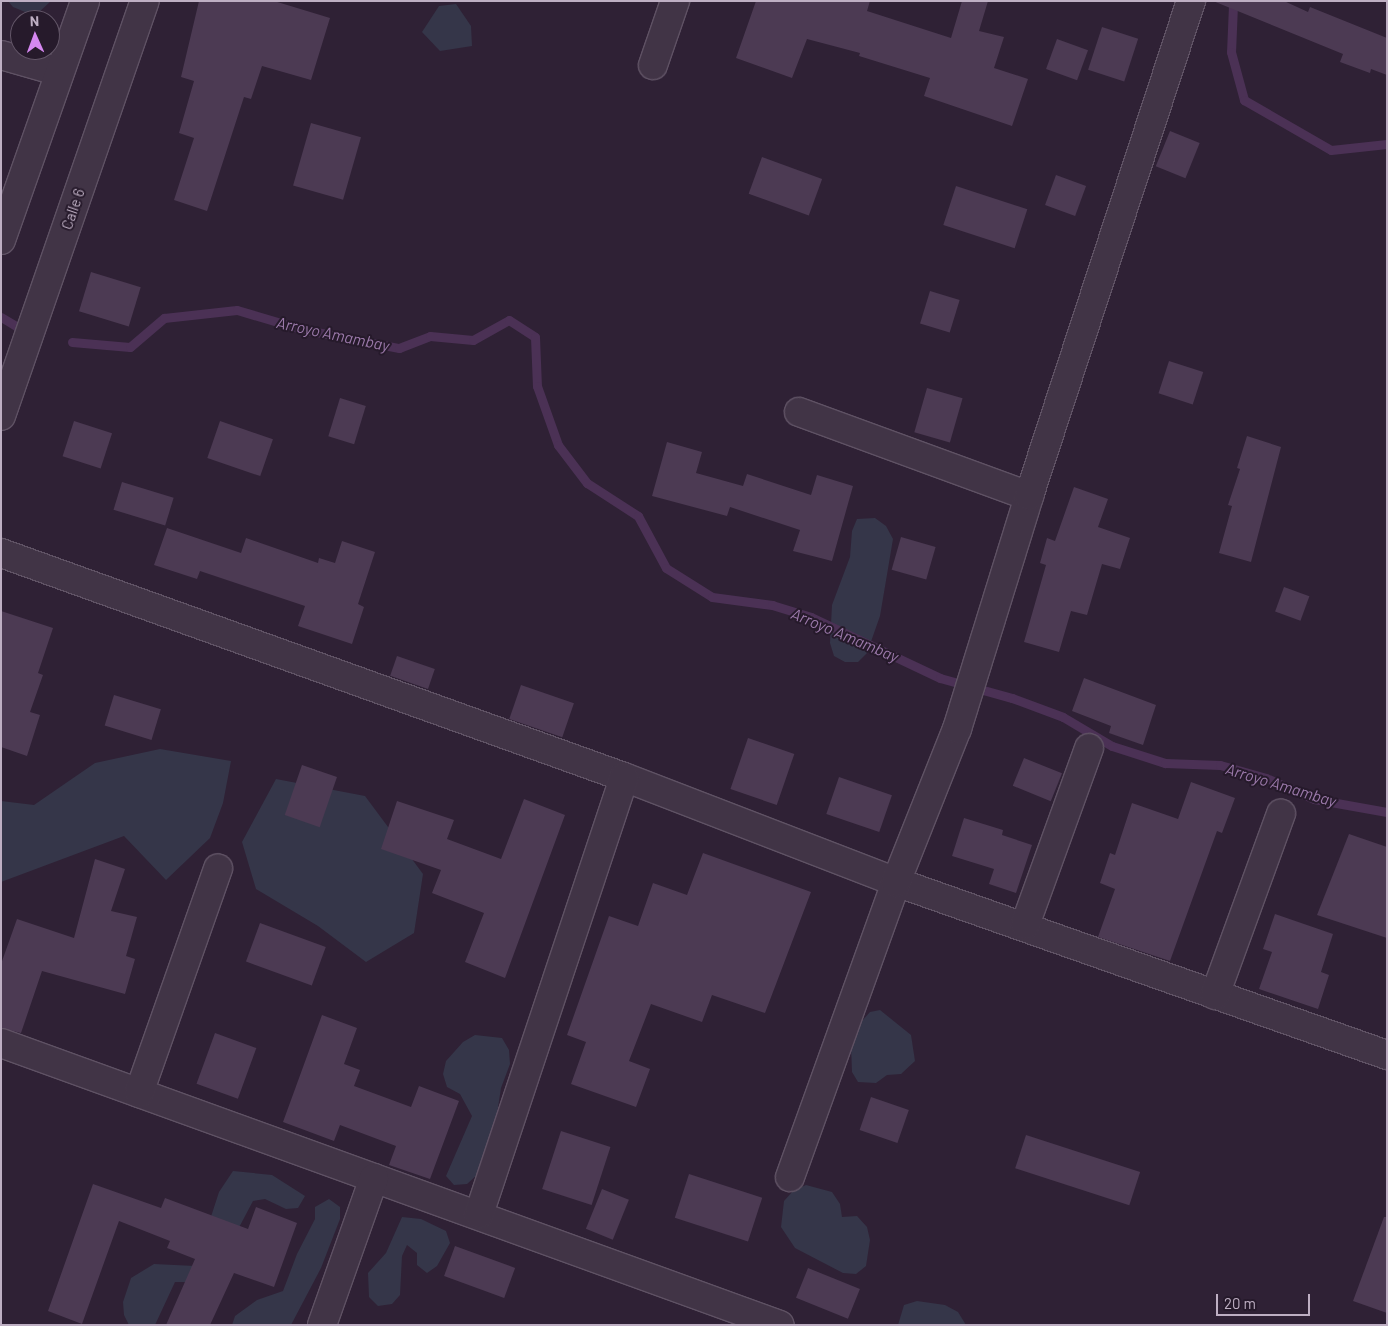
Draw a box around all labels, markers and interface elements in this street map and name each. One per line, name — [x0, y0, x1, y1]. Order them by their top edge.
north arrow — [10, 10, 60, 60]
text: N — [30, 12, 39, 29]
street label: Calle 6 — [58, 186, 88, 232]
water label: Arroyo Amambay — [275, 313, 391, 355]
water label: Arroyo Amambay — [788, 604, 902, 666]
water label: Arroyo Amambay — [1223, 759, 1339, 811]
scale bar — [1218, 1284, 1312, 1316]
text: 20 m — [1224, 1294, 1256, 1312]

